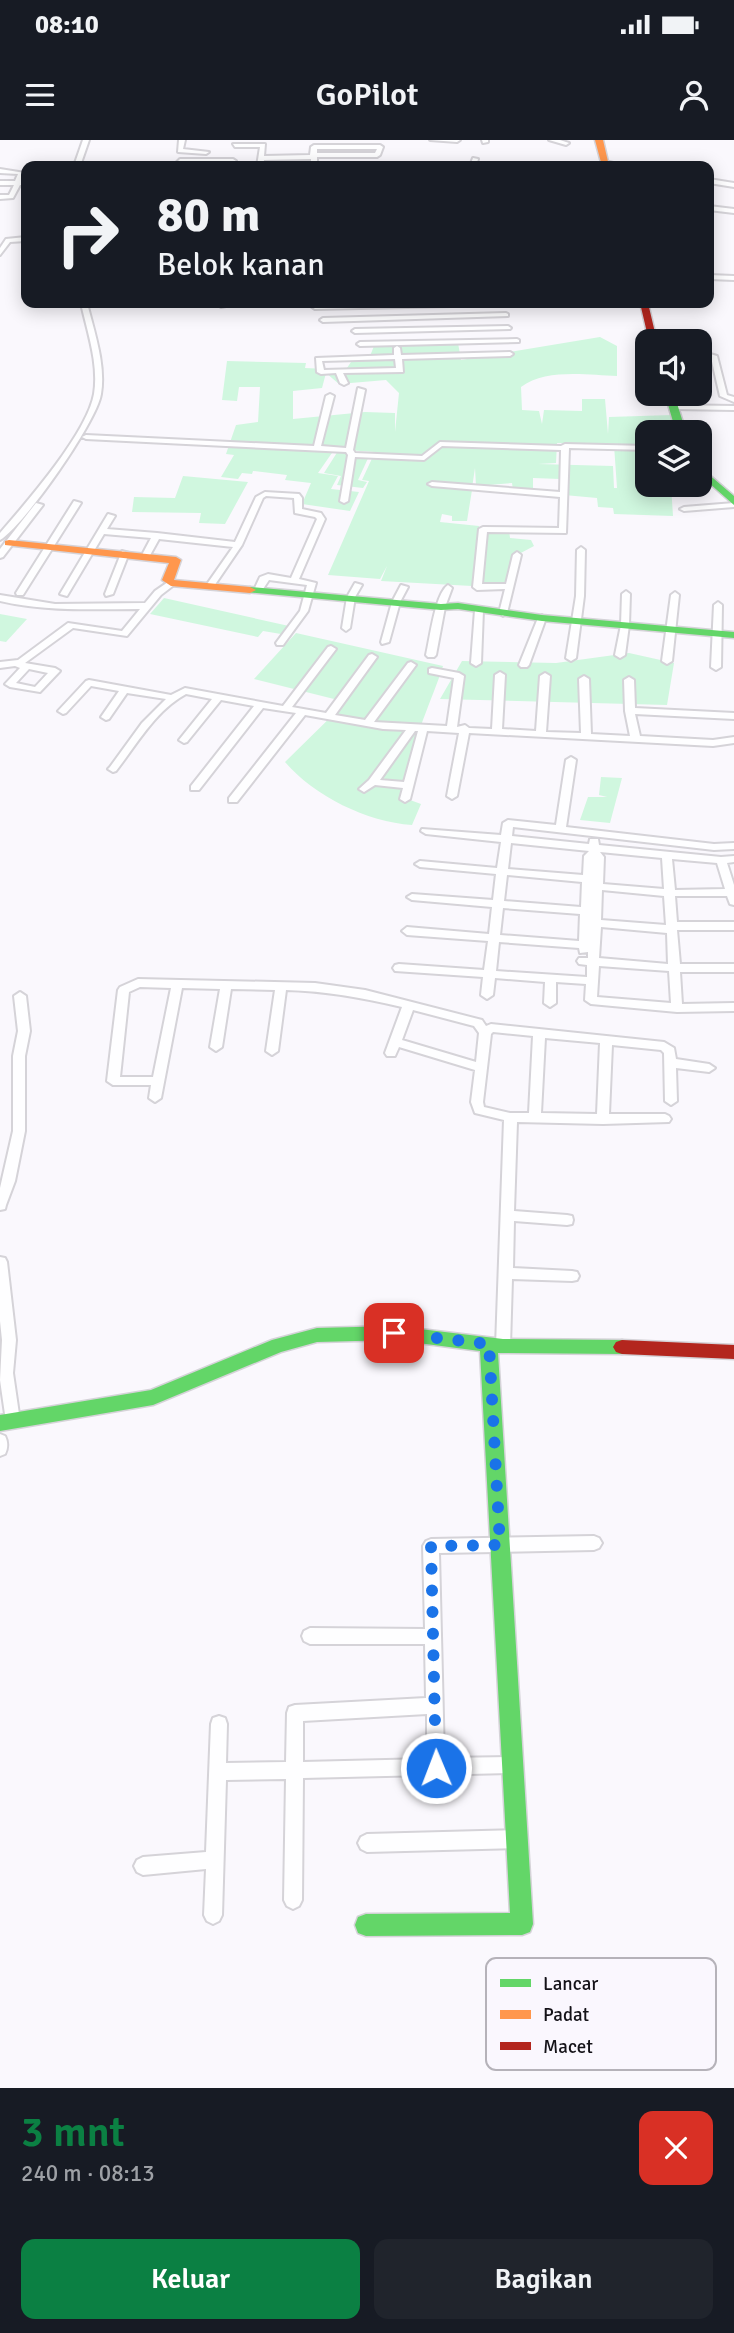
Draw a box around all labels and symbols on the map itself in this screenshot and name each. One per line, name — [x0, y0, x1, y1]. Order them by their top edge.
pin — [364, 1303, 424, 1363]
position arrow — [399, 1731, 473, 1805]
legend — [486, 1958, 716, 2070]
text: Lancar — [543, 1972, 598, 1996]
text: Padat — [543, 2003, 589, 2027]
text: Macet — [543, 2035, 593, 2059]

